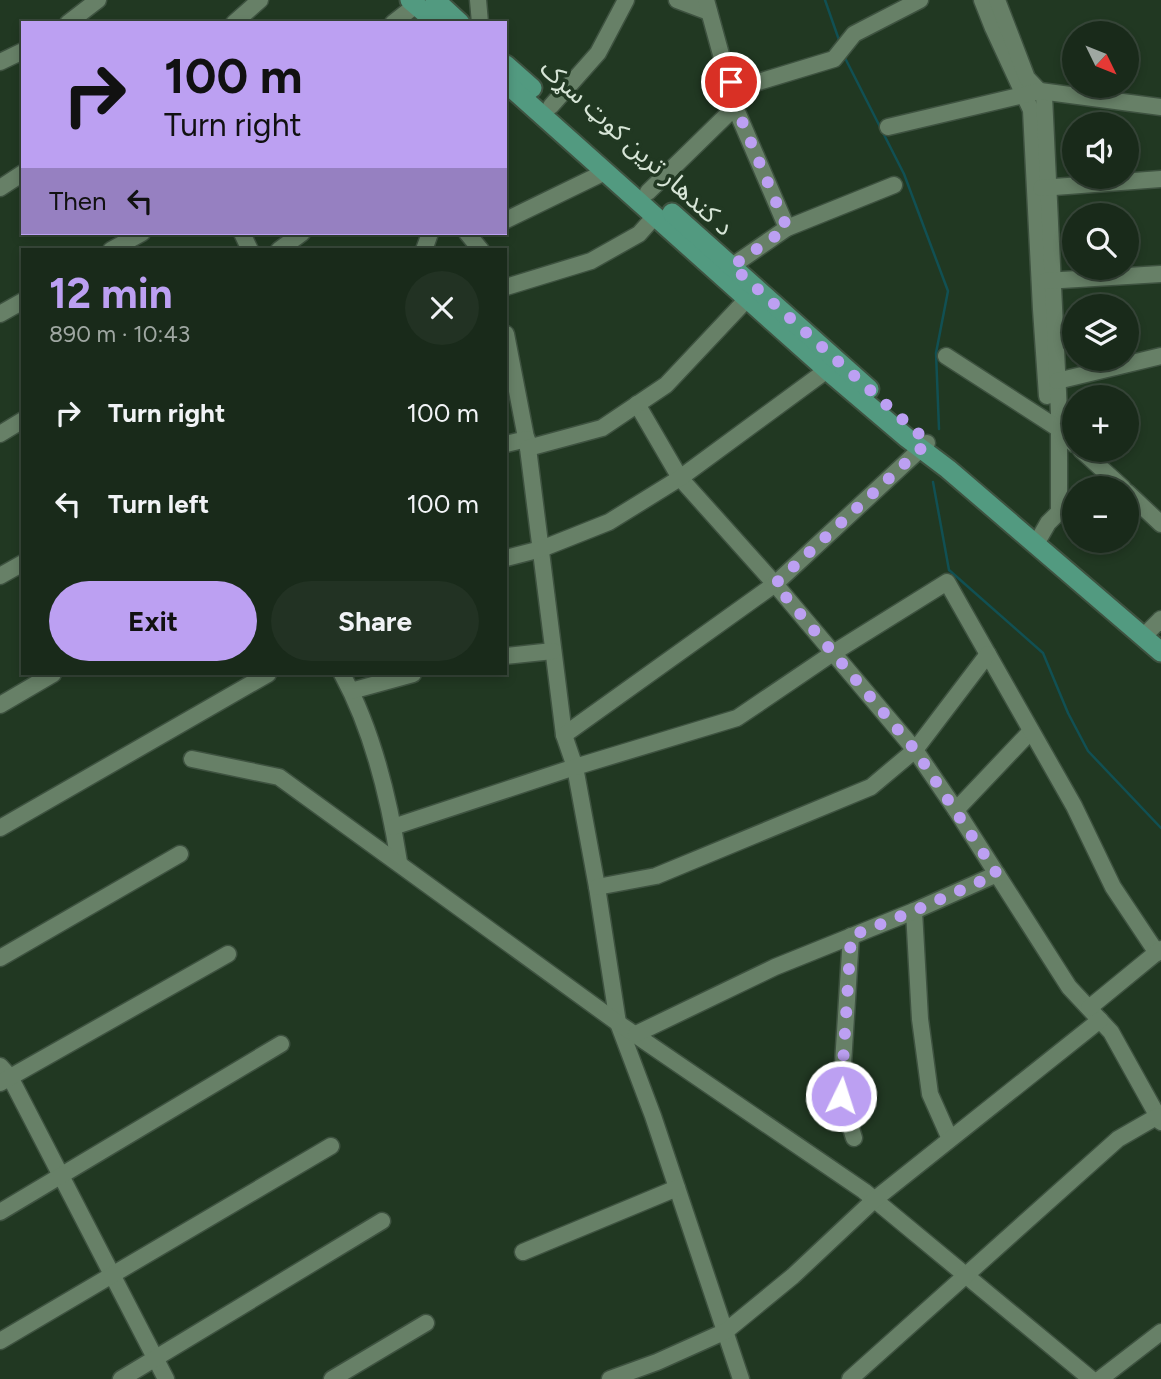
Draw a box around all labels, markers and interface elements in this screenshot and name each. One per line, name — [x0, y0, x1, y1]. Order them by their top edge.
north arrow — [1062, 21, 1139, 98]
map controls — [1062, 21, 1139, 553]
text: 100 m — [164, 46, 303, 105]
icon: right — [49, 49, 140, 140]
street label: د کندهار ترين کوټ سړک — [534, 52, 740, 242]
pin — [701, 52, 761, 112]
icon: arrive — [712, 63, 750, 101]
text: Turn right — [164, 106, 302, 144]
button: sound — [1062, 112, 1139, 189]
icon: left — [121, 182, 159, 220]
text: Then — [49, 185, 107, 217]
button: search — [1062, 203, 1139, 280]
text: 12 min — [49, 268, 173, 319]
button: close — [405, 271, 479, 345]
button: layers — [1062, 294, 1139, 371]
text: 890 m · 10:43 — [49, 320, 190, 348]
button: + — [1062, 385, 1139, 462]
icon: right — [49, 394, 87, 432]
text: Turn right — [108, 397, 225, 429]
text: 100 m — [406, 397, 479, 429]
button: − — [1062, 476, 1139, 553]
icon: left — [49, 485, 87, 523]
text: Turn left — [108, 488, 209, 520]
text: 100 m — [406, 488, 479, 520]
button: Exit — [49, 581, 257, 661]
button: Share — [271, 581, 479, 661]
position arrow — [804, 1059, 878, 1133]

